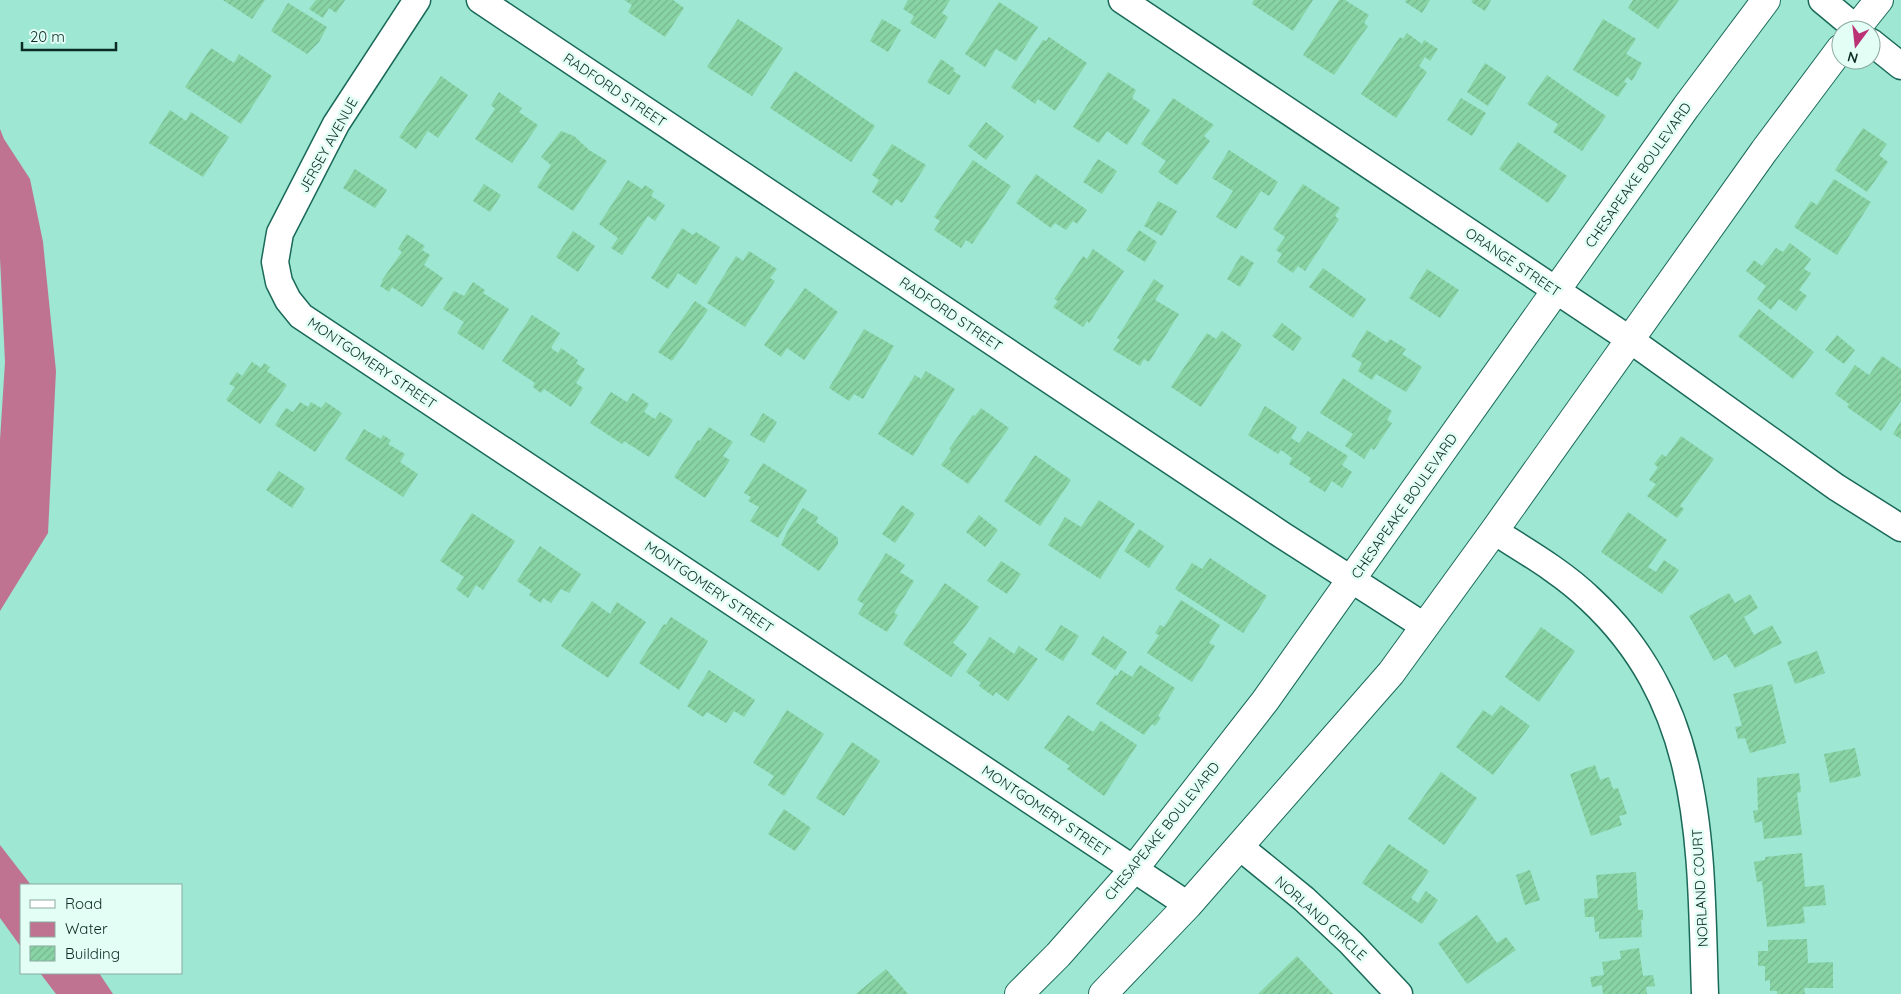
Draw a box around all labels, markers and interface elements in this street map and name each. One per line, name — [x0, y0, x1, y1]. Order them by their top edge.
scale bar — [22, 20, 116, 52]
north arrow — [1831, 20, 1881, 70]
text: 20 m — [30, 27, 65, 46]
text: N — [1845, 48, 1860, 68]
street label: RADFORD STREET — [560, 49, 670, 131]
street label: JERSEY AVENUE — [294, 94, 362, 196]
street label: CHESAPEAKE BOULEVARD — [1581, 99, 1695, 251]
street label: ORANGE STREET — [1462, 224, 1564, 300]
street label: RADFORD STREET — [896, 273, 1006, 355]
street label: MONTGOMERY STREET — [304, 313, 440, 413]
street label: CHESAPEAKE BOULEVARD — [1347, 430, 1461, 582]
street label: MONTGOMERY STREET — [641, 537, 777, 637]
street label: CHESAPEAKE BOULEVARD — [1100, 758, 1224, 904]
street label: MONTGOMERY STREET — [978, 761, 1114, 861]
street label: NORLAND COURT — [1688, 828, 1712, 948]
street label: NORLAND CIRCLE — [1271, 872, 1371, 964]
legend — [20, 884, 182, 974]
text: Road — [65, 894, 102, 913]
text: Water — [65, 919, 108, 938]
text: Building — [65, 944, 120, 963]

